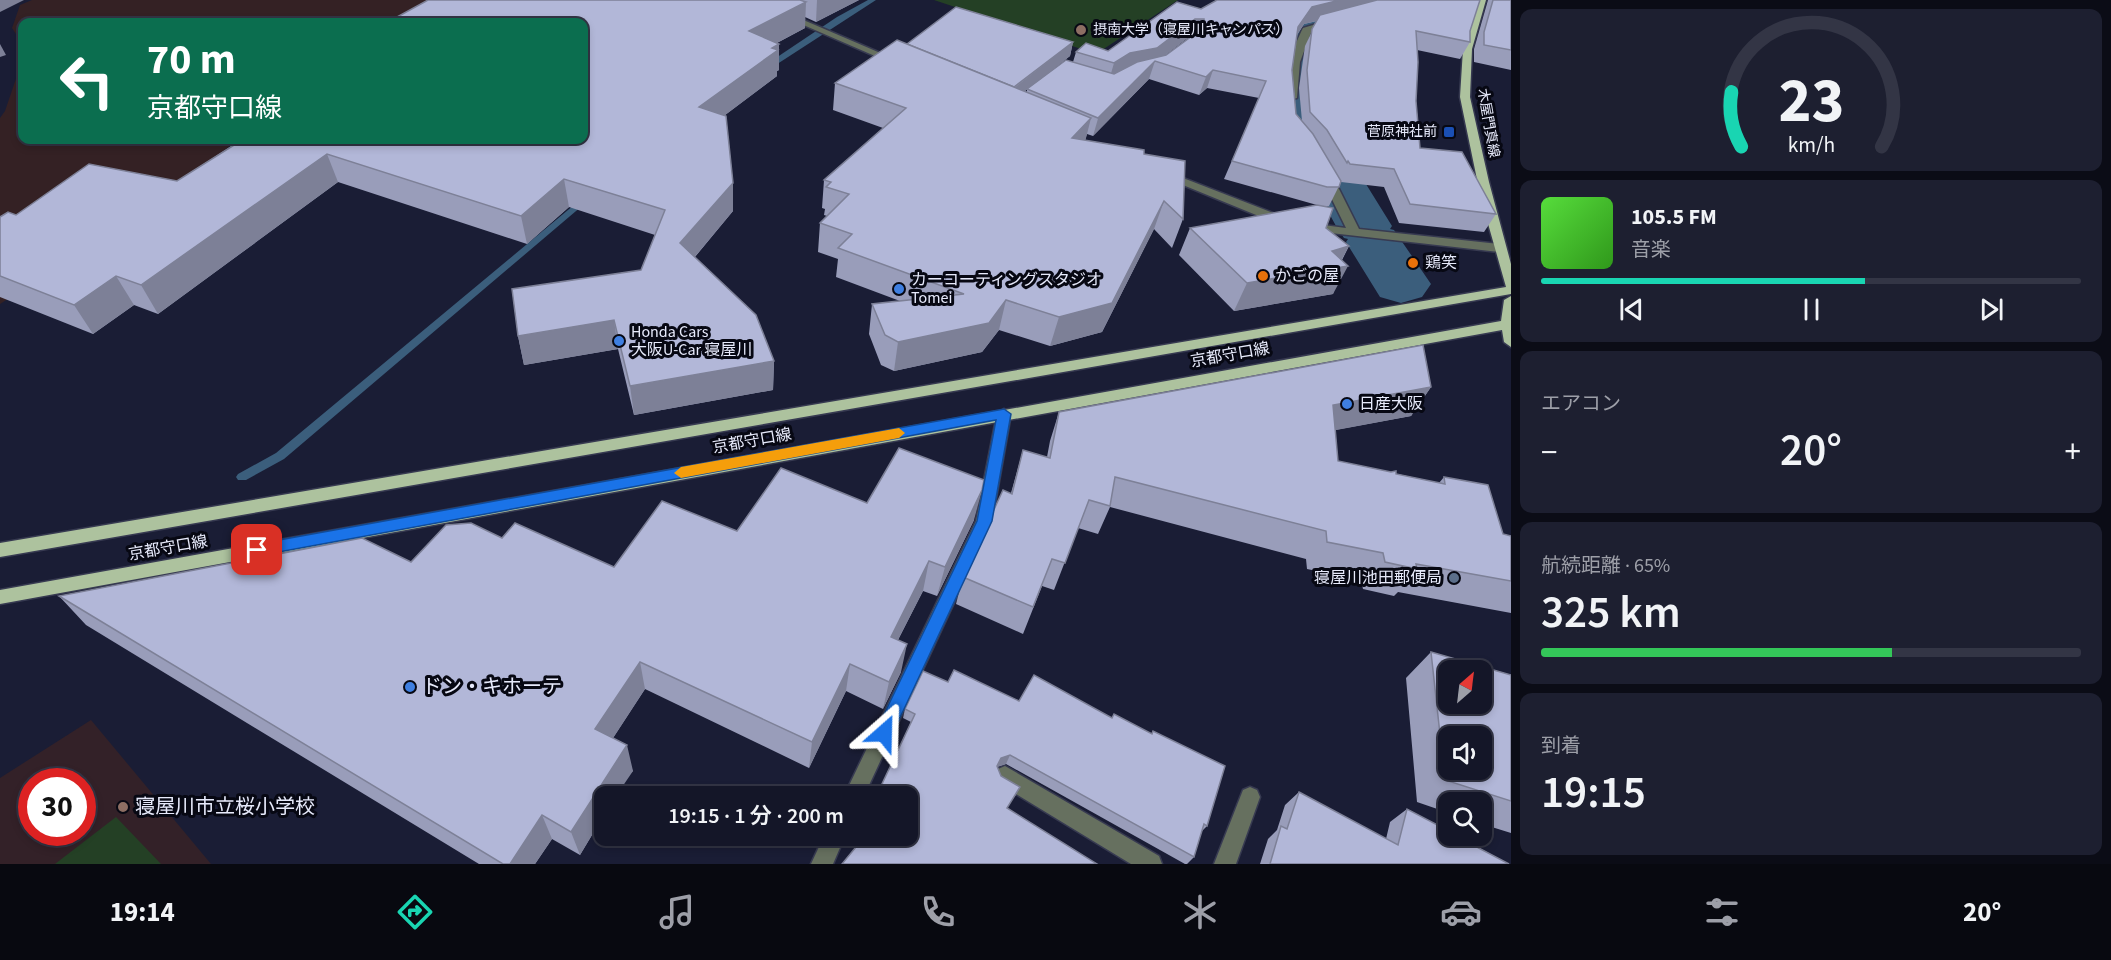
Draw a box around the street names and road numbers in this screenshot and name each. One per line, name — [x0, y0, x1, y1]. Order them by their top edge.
street label: 木屋門真線 — [1472, 87, 1504, 159]
street label: 京都守口線 — [1189, 337, 1271, 373]
street label: 京都守口線 — [711, 423, 793, 459]
street label: 京都守口線 — [127, 530, 209, 566]

